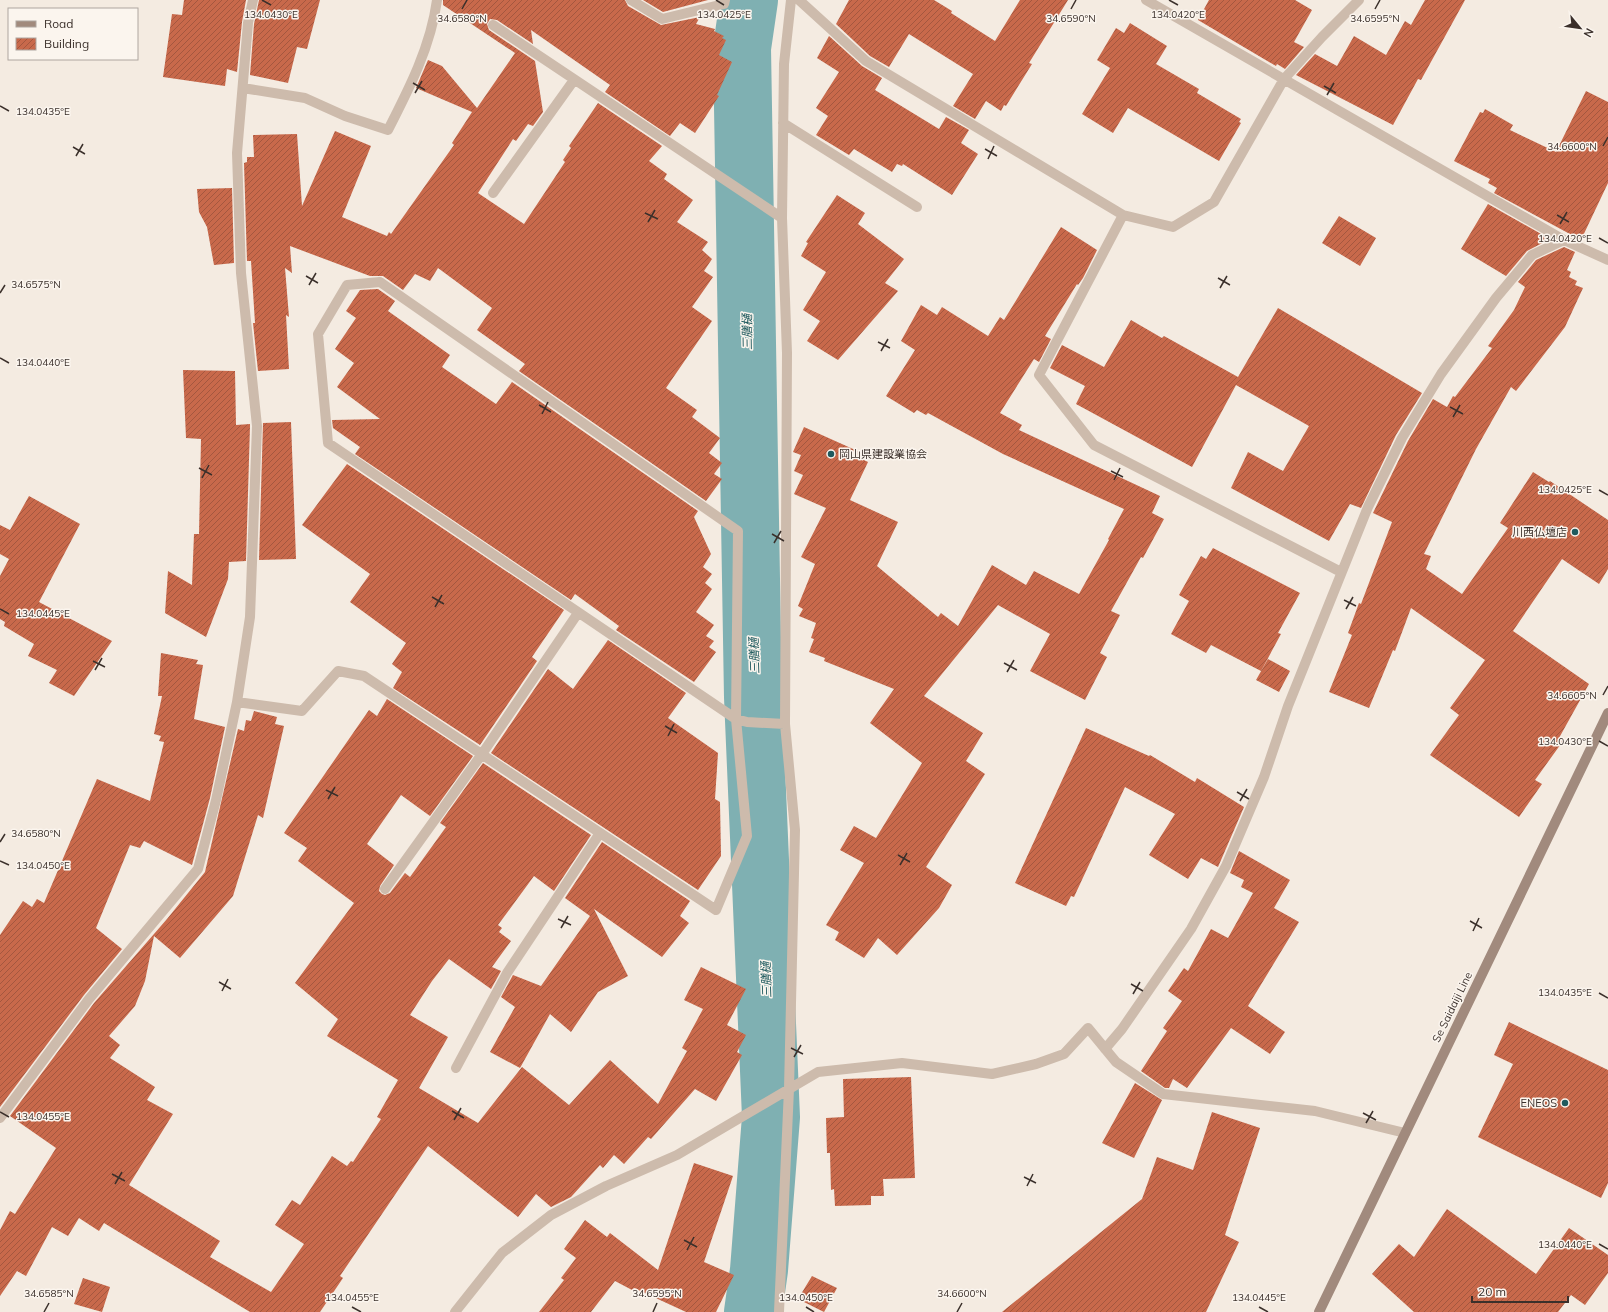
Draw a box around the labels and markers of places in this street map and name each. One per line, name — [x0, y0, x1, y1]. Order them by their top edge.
place label: 岡山県建設業協会 — [839, 447, 927, 461]
marker: 岡山県建設業協会 — [826, 449, 836, 459]
place label: 川西仏壇店 — [1512, 525, 1567, 539]
marker: 川西仏壇店 — [1570, 527, 1580, 537]
place label: ENEOS — [1521, 1096, 1557, 1110]
marker: ENEOS — [1560, 1098, 1570, 1108]

